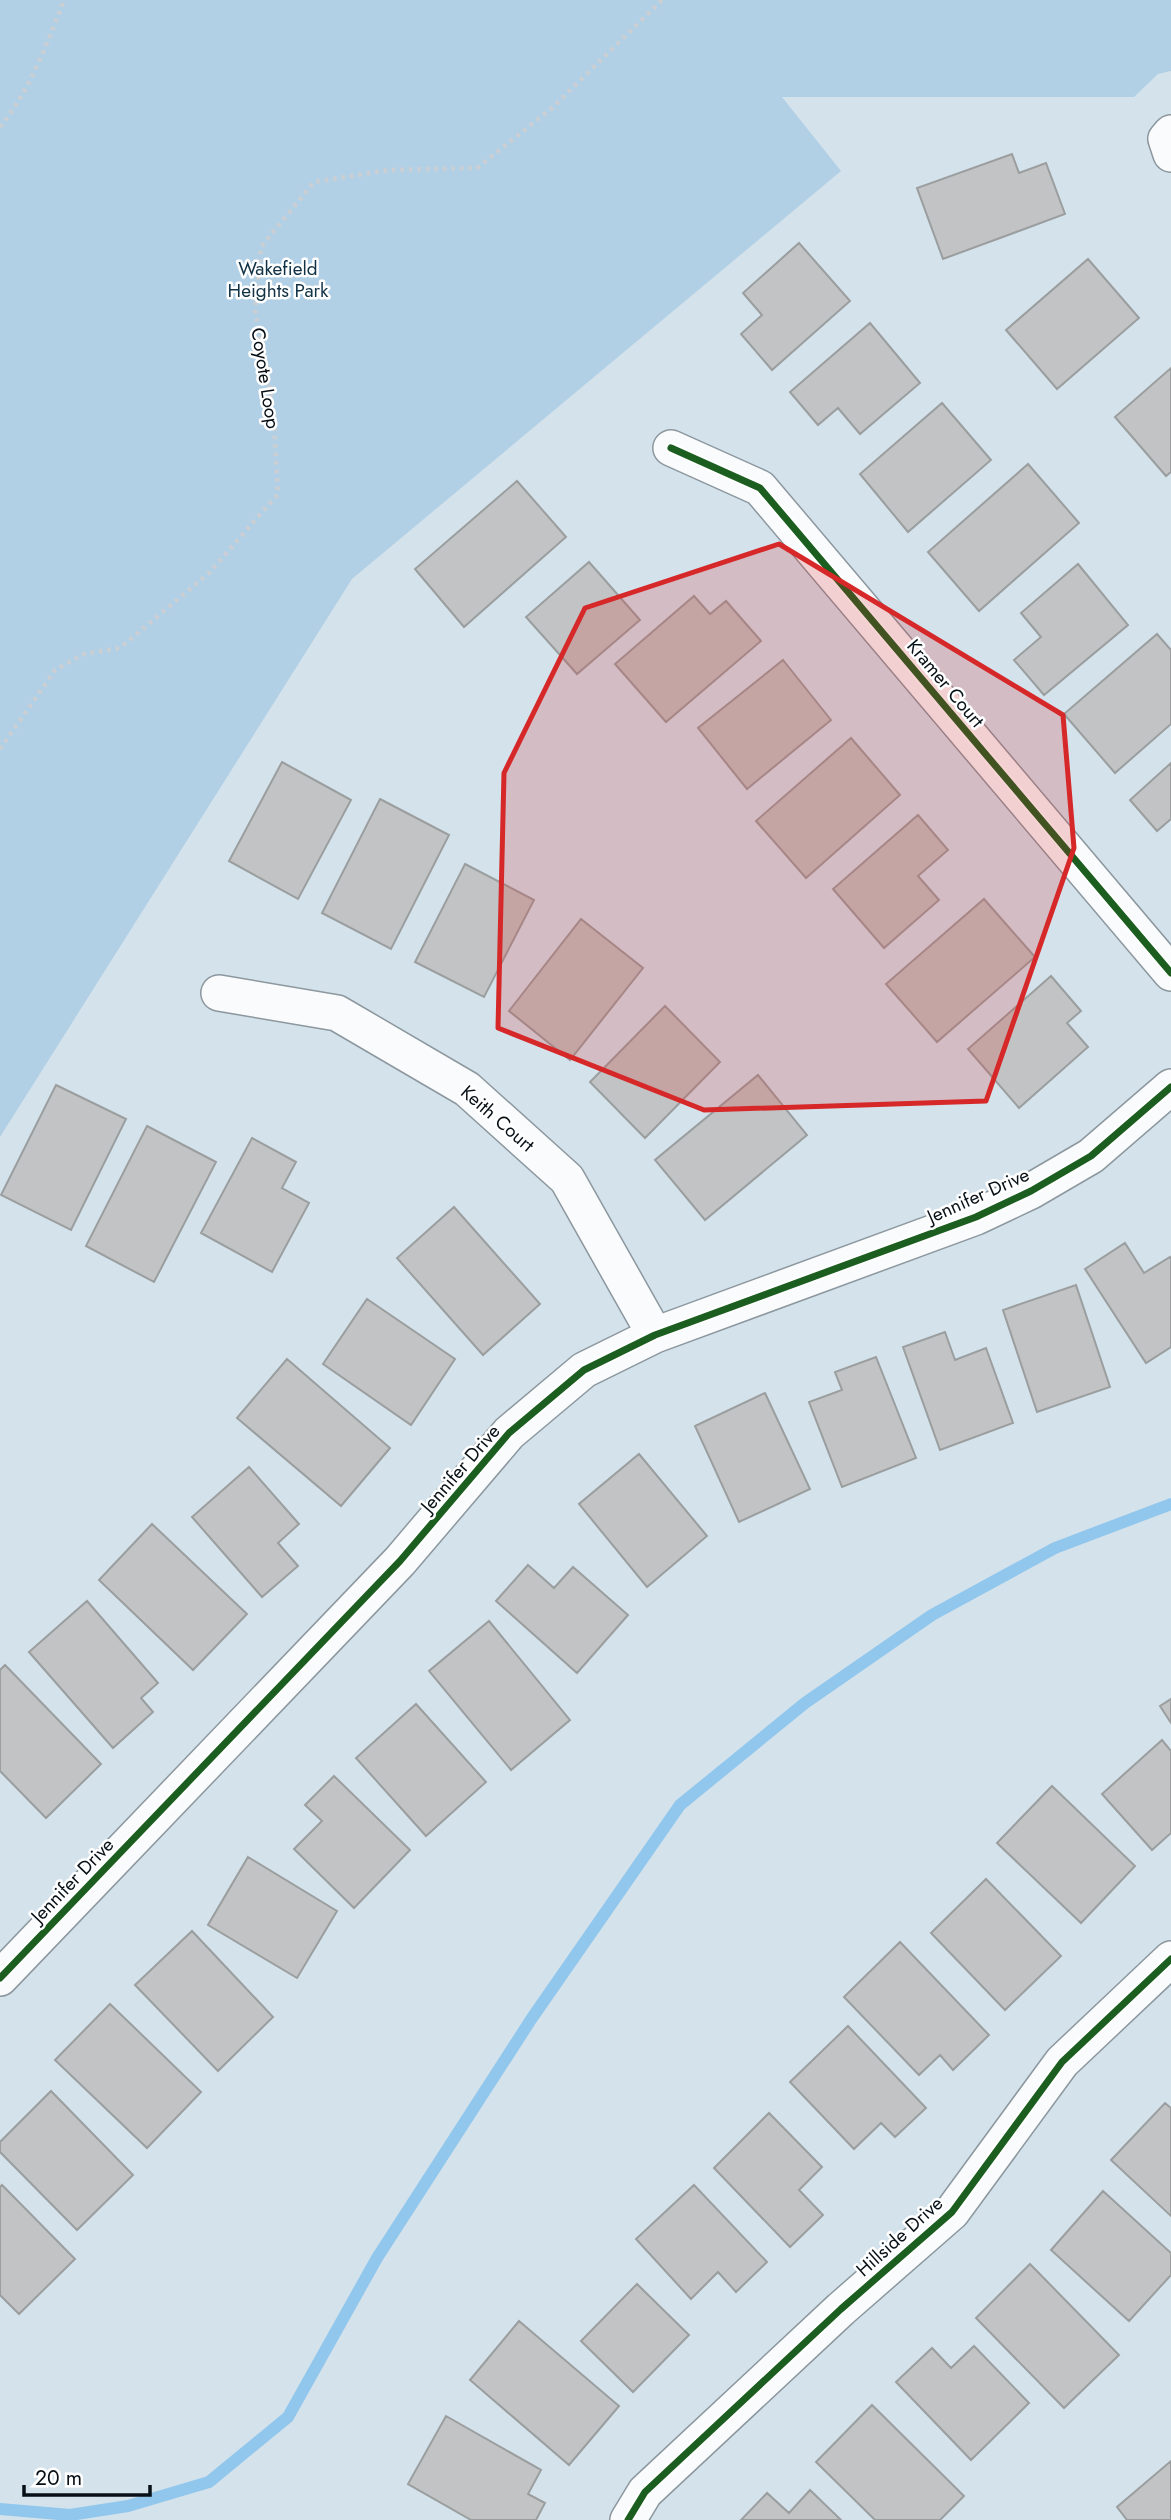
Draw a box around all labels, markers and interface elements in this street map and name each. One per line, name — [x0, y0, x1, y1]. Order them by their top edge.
park label: Wakefield Heights Park — [228, 255, 329, 304]
street label: Coyote Loop — [244, 326, 287, 431]
street label: Kramer Court — [901, 633, 991, 734]
street label: Keith Court — [455, 1079, 541, 1158]
street label: Jennifer Drive — [920, 1161, 1034, 1231]
street label: Jennifer Drive — [412, 1418, 506, 1521]
street label: Jennifer Drive — [23, 1832, 120, 1931]
street label: Hillside Drive — [850, 2190, 949, 2283]
scale bar — [24, 2454, 150, 2498]
text: 20 m — [35, 2463, 82, 2493]

